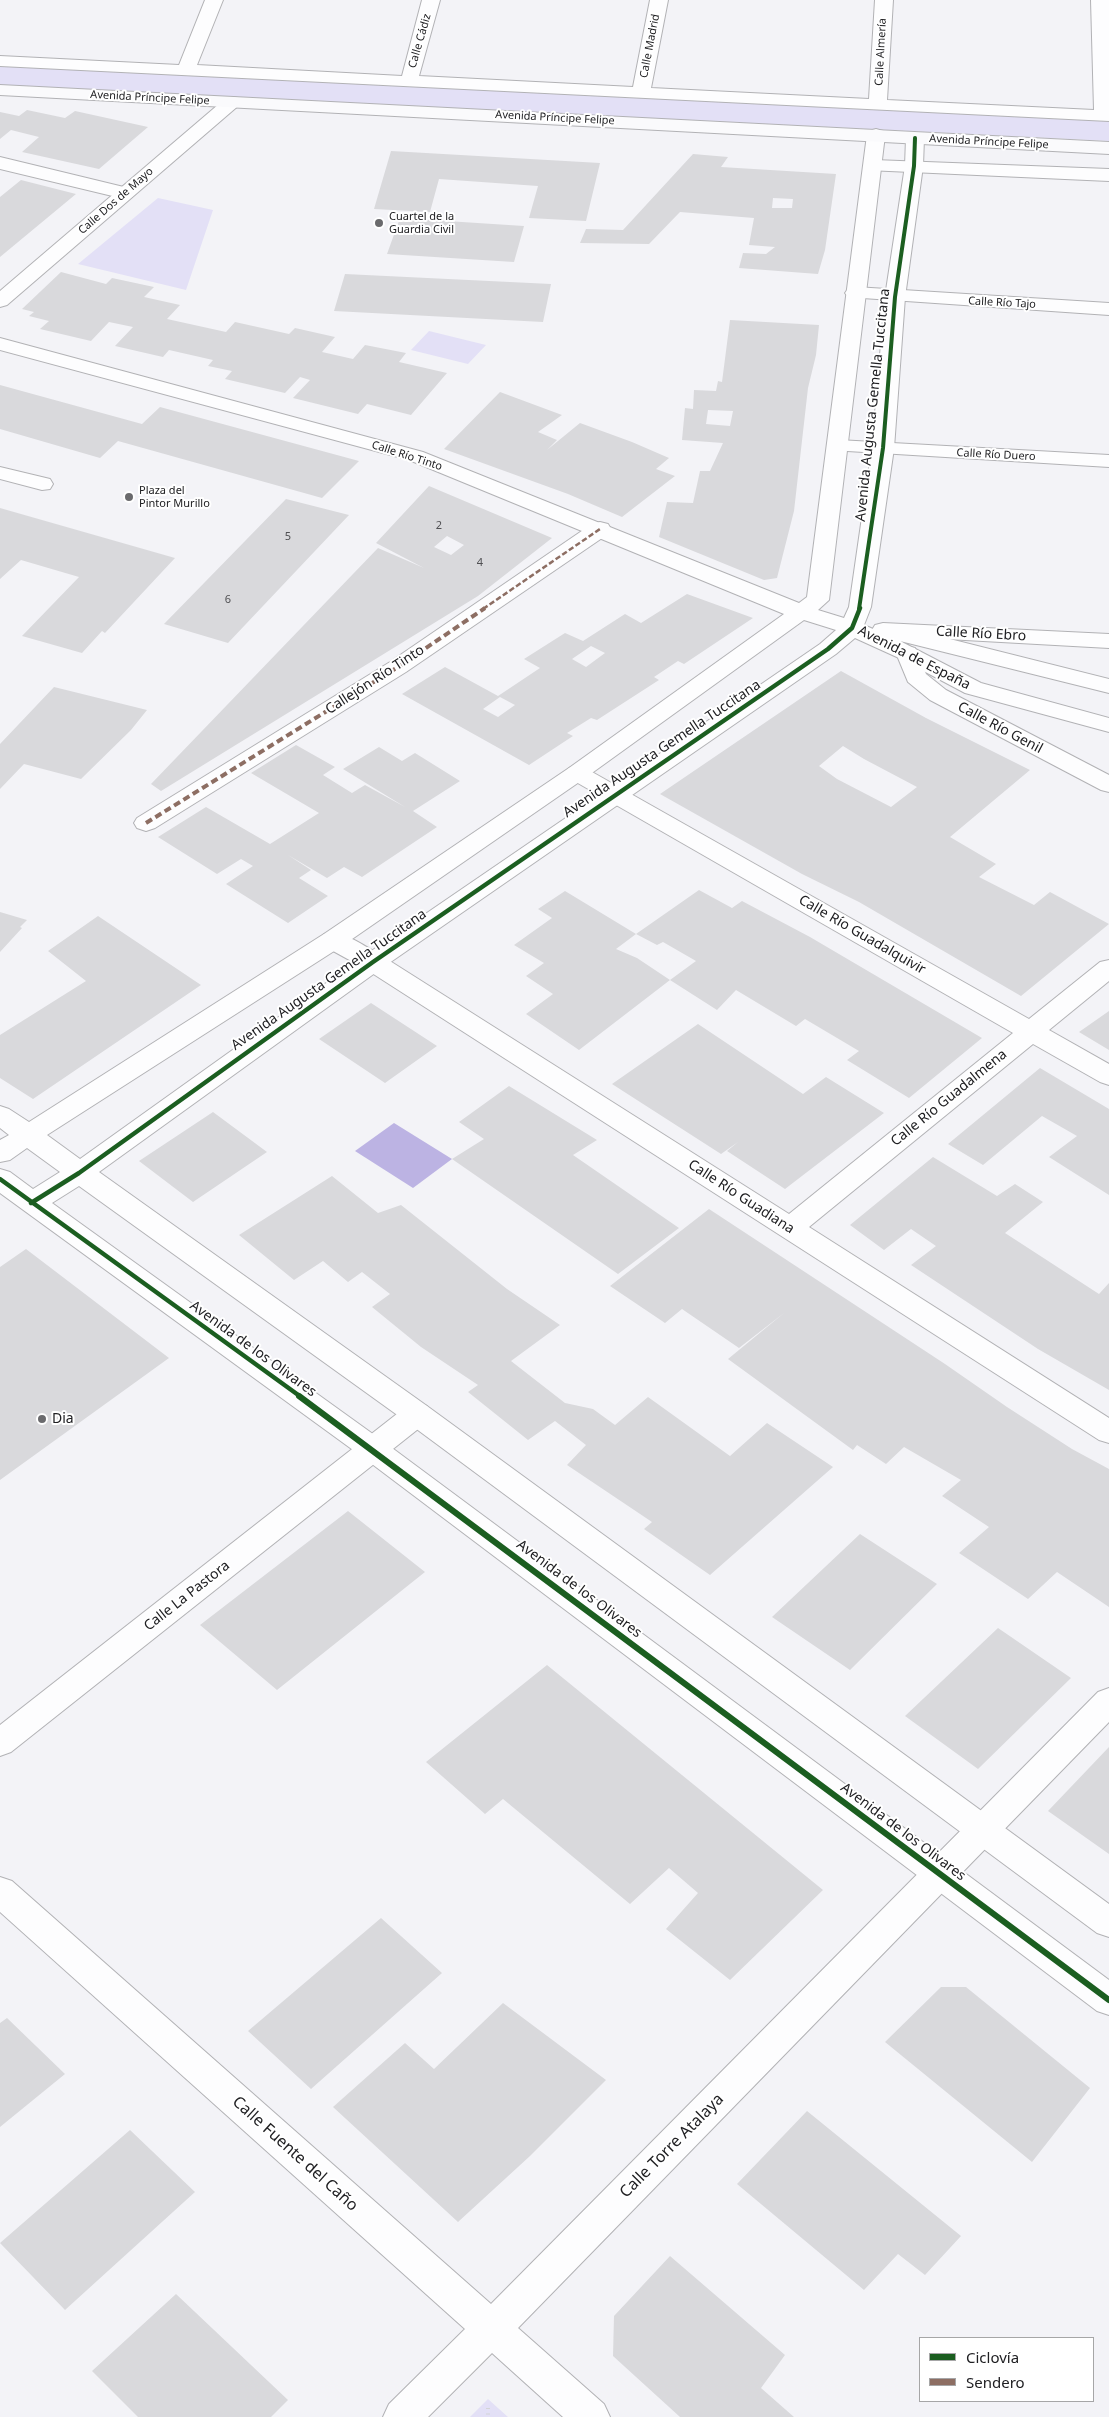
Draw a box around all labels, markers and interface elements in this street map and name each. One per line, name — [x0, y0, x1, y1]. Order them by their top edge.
street label: Calle Cádiz — [406, 12, 434, 70]
street label: Calle Madrid — [637, 13, 663, 79]
street label: Calle Almería — [873, 18, 889, 86]
street label: Avenida Príncipe Felipe — [90, 88, 210, 108]
street label: Avenida Príncipe Felipe — [495, 108, 615, 128]
street label: Avenida Príncipe Felipe — [929, 132, 1049, 152]
street label: Calle Dos de Mayo — [76, 165, 156, 237]
place label: Cuartel de la Guardia Civil — [389, 210, 454, 236]
marker: Cuartel de la Guardia Civil — [373, 217, 385, 229]
street label: Avenida Augusta Gemella Tuccitana — [852, 288, 894, 522]
street label: Calle Río Tajo — [968, 295, 1036, 311]
street label: Calle Río Tinto — [370, 438, 444, 474]
street label: Calle Río Duero — [956, 446, 1036, 464]
place label: Plaza del Pintor Murillo — [139, 484, 210, 510]
marker: Plaza del Pintor Murillo — [123, 491, 135, 503]
house number: 2 — [436, 519, 442, 533]
house number: 5 — [285, 530, 291, 544]
house number: 4 — [477, 556, 483, 570]
house number: 6 — [225, 593, 231, 607]
street label: Avenida de España — [855, 622, 973, 694]
street label: Calle Río Ebro — [935, 623, 1027, 645]
street label: Callejón Río Tinto — [323, 642, 427, 718]
street label: Avenida Augusta Gemella Tuccitana — [560, 676, 764, 822]
street label: Calle Río Genil — [955, 699, 1045, 757]
street label: Calle Río Guadalquivir — [795, 892, 929, 978]
street label: Avenida Augusta Gemella Tuccitana — [228, 906, 430, 1054]
street label: Calle Río Guadalmena — [888, 1046, 1010, 1150]
street label: Calle Río Guadiana — [685, 1156, 797, 1238]
street label: Avenida de los Olivares — [187, 1297, 319, 1401]
place label: Dia — [52, 1411, 74, 1427]
marker: Dia — [36, 1413, 48, 1425]
street label: Avenida de los Olivares — [513, 1537, 645, 1641]
street label: Calle La Pastora — [141, 1557, 233, 1635]
street label: Avenida de los Olivares — [837, 1780, 969, 1884]
street label: Calle Torre Atalaya — [616, 2090, 728, 2202]
street label: Calle Fuente del Caño — [228, 2093, 362, 2215]
legend — [919, 2337, 1094, 2402]
text: Ciclovía — [966, 2347, 1019, 2367]
text: Sendero — [966, 2372, 1025, 2392]

